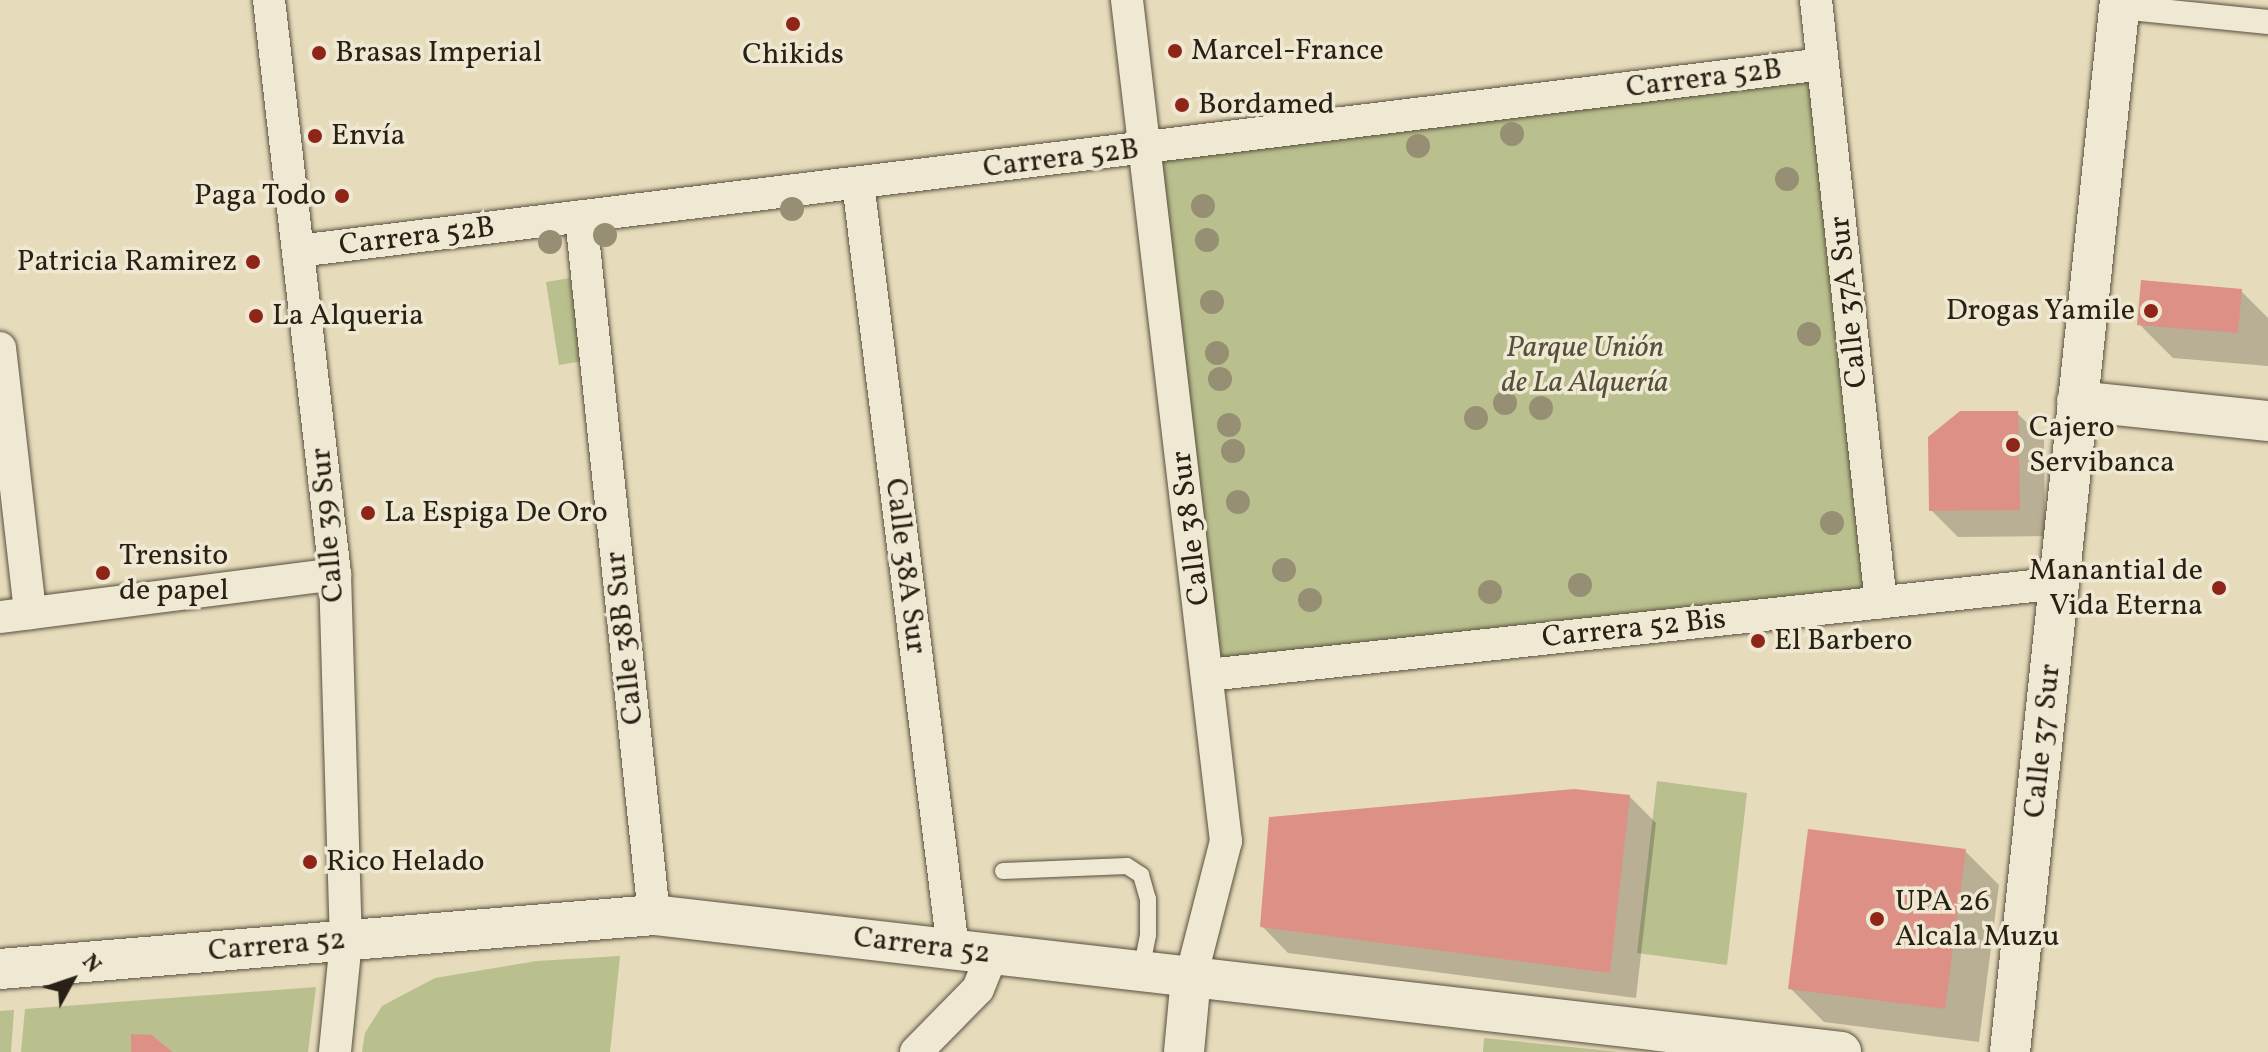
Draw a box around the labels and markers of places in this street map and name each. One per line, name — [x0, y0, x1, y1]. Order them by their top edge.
marker: Chikids — [784, 15, 802, 33]
place label: Marcel-France — [1191, 33, 1384, 69]
place label: Brasas Imperial — [335, 35, 542, 71]
place label: Chikids — [742, 37, 844, 73]
marker: Marcel-France — [1166, 42, 1184, 60]
marker: Brasas Imperial — [310, 44, 328, 62]
place label: Bordamed — [1198, 87, 1335, 123]
marker: Bordamed — [1173, 96, 1191, 114]
place label: Envía — [331, 118, 406, 154]
marker: Envía — [306, 127, 324, 145]
place label: Paga Todo — [193, 178, 326, 214]
marker: Paga Todo — [333, 187, 351, 205]
place label: Patricia Ramirez — [17, 244, 237, 280]
marker: Patricia Ramirez — [244, 253, 262, 271]
place label: Drogas Yamile — [1945, 293, 2135, 329]
place label: La Alqueria — [272, 298, 424, 334]
marker: Drogas Yamile — [2142, 302, 2160, 320]
marker: La Alqueria — [247, 307, 265, 325]
place label: Cajero Servibanca — [2029, 410, 2175, 480]
marker: Cajero Servibanca — [2004, 436, 2022, 454]
place label: La Espiga De Oro — [384, 495, 608, 531]
marker: La Espiga De Oro — [359, 504, 377, 522]
place label: Trensito de papel — [119, 538, 229, 608]
place label: Manantial de Vida Eterna — [2029, 553, 2203, 624]
marker: Trensito de papel — [94, 564, 112, 582]
marker: Manantial de Vida Eterna — [2210, 579, 2228, 597]
place label: El Barbero — [1774, 623, 1912, 659]
marker: El Barbero — [1749, 632, 1767, 650]
place label: Rico Helado — [326, 844, 485, 880]
marker: Rico Helado — [301, 853, 319, 871]
place label: UPA 26 Alcala Muzu — [1895, 884, 2060, 954]
marker: UPA 26 Alcala Muzu — [1866, 908, 1888, 930]

